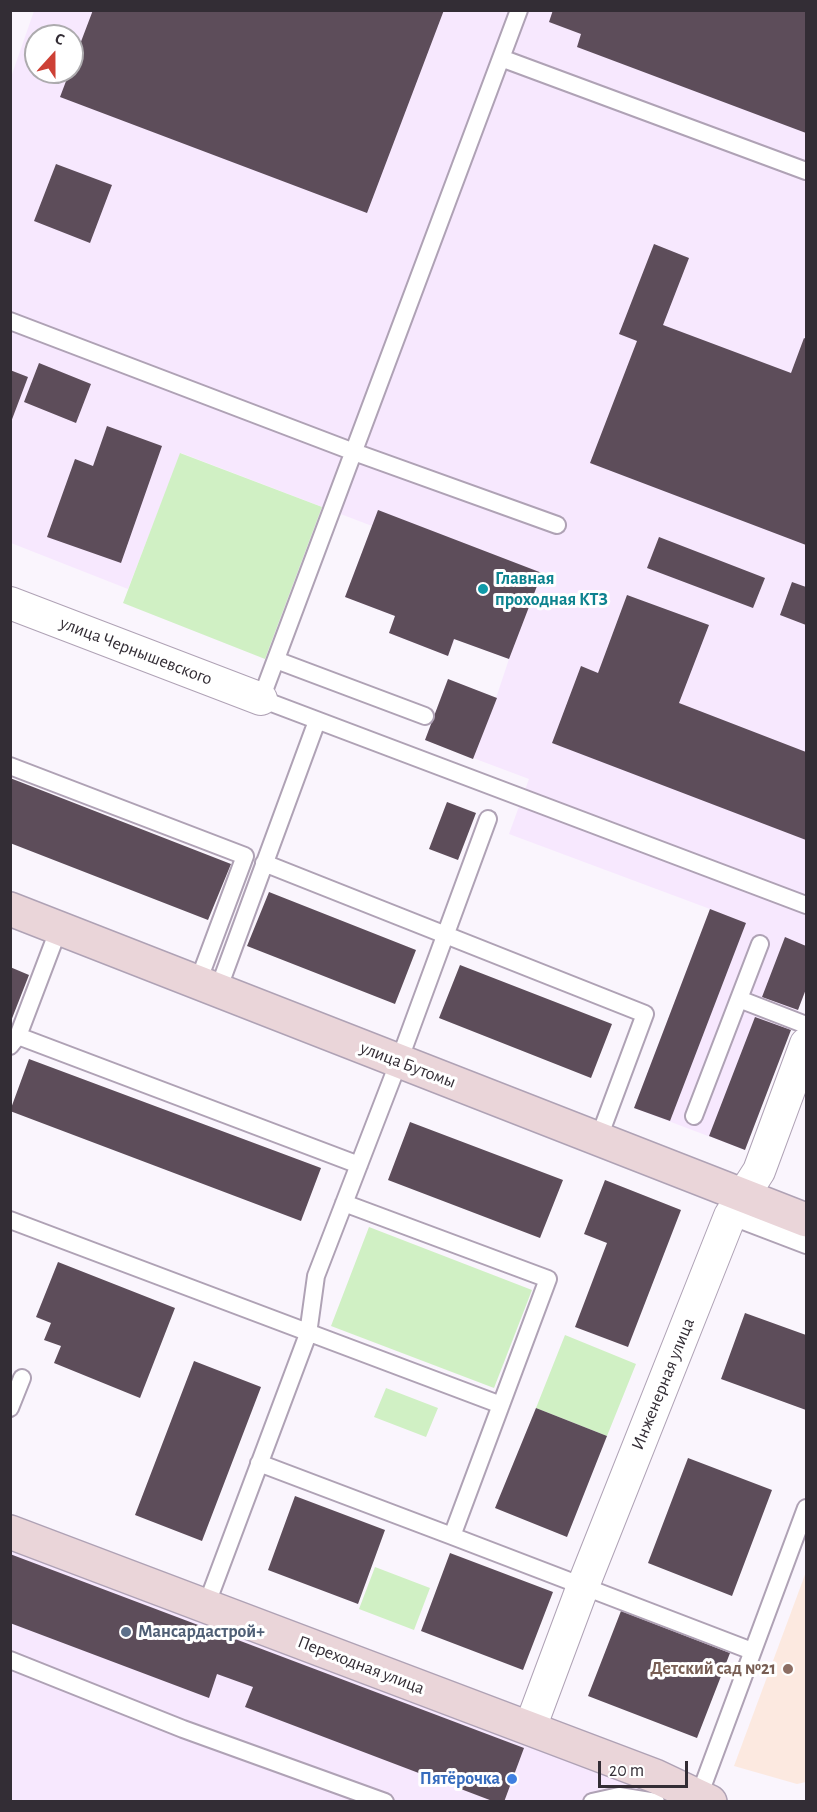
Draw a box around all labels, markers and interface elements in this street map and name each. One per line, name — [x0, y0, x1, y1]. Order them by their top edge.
north arrow — [24, 24, 84, 84]
text: С — [53, 30, 67, 48]
place label: Главная проходная КТЗ — [495, 568, 608, 610]
marker: Главная проходная КТЗ — [476, 582, 490, 596]
street label: улица Чернышевского — [57, 612, 215, 690]
street label: улица Бутомы — [357, 1037, 459, 1093]
street label: Инженерная улица — [627, 1315, 699, 1453]
place label: Мансардастрой+ — [138, 1621, 265, 1643]
marker: Мансардастрой+ — [119, 1625, 133, 1639]
street label: Переходная улица — [294, 1631, 428, 1699]
place label: Детский сад №21 — [650, 1658, 776, 1680]
marker: Детский сад №21 — [781, 1662, 795, 1676]
scale bar — [601, 1749, 691, 1787]
text: 20 m — [609, 1762, 644, 1780]
place label: Пятёрочка — [420, 1768, 500, 1790]
marker: Пятёрочка — [505, 1772, 519, 1786]

